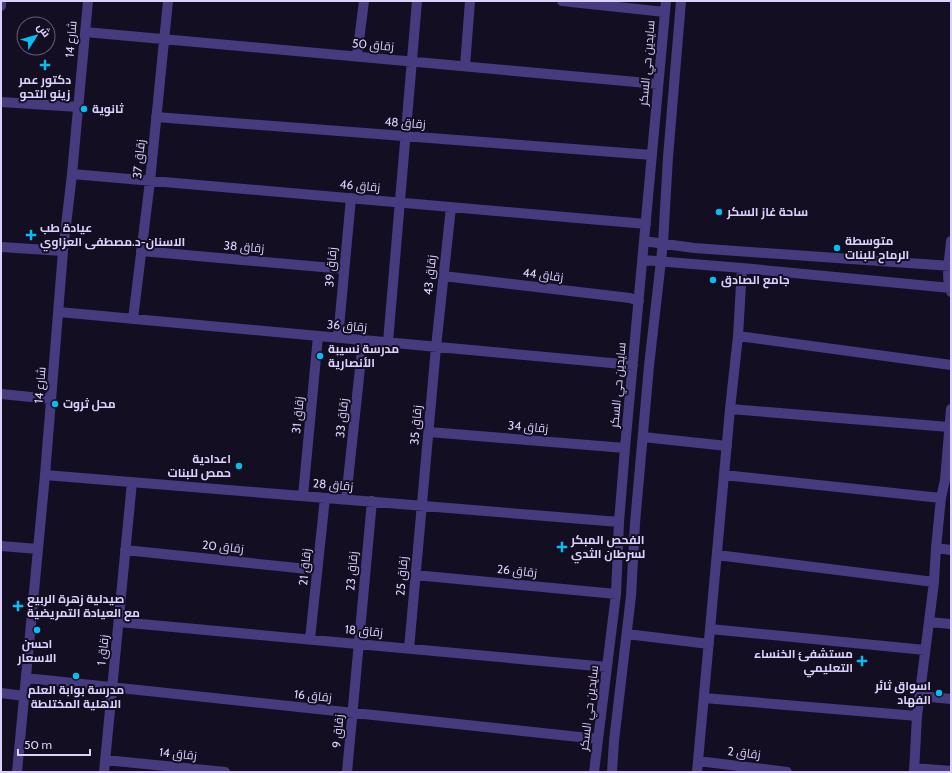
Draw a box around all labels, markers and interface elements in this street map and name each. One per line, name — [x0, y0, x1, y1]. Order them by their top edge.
north arrow — [16, 16, 56, 56]
text: ش — [34, 20, 54, 40]
street label: شارع 14 — [61, 20, 81, 58]
street label: سايدين حي السكر — [635, 20, 661, 108]
street label: زقاق 50 — [352, 35, 395, 54]
marker: دكتور عمر زينو التحو — [39, 59, 51, 71]
place label: دكتور عمر زينو التحو — [18, 72, 71, 102]
place label: ثانوية — [92, 101, 124, 117]
marker: ثانوية — [79, 104, 89, 114]
street label: زقاق 48 — [384, 114, 426, 131]
street label: زقاق 37 — [129, 138, 148, 179]
street label: زقاق 46 — [339, 176, 381, 195]
place label: ساحة غاز السكر — [726, 204, 808, 220]
marker: ساحة غاز السكر — [714, 207, 724, 217]
place label: عيادة طب الاسنان-د.مصطفى العزاوي — [40, 220, 185, 252]
marker: عيادة طب الاسنان-د.مصطفى العزاوي — [25, 229, 37, 241]
place label: متوسطة الرماح للبنات — [845, 233, 909, 264]
street label: زقاق 38 — [223, 237, 265, 256]
marker: متوسطة الرماح للبنات — [832, 243, 842, 253]
street label: زقاق 39 — [321, 246, 340, 288]
street label: زقاق 43 — [420, 254, 439, 296]
street label: زقاق 44 — [522, 265, 564, 284]
place label: جامع الصادق — [721, 272, 790, 289]
marker: جامع الصادق — [708, 275, 718, 285]
street label: زقاق 36 — [326, 316, 368, 335]
place label: مدرسة نسيبة الأنصارية — [328, 341, 399, 371]
street label: سايدين حي السكر — [606, 342, 632, 430]
marker: مدرسة نسيبة الأنصارية — [315, 351, 325, 361]
street label: شارع 14 — [30, 366, 50, 404]
place label: محل ثروت — [63, 396, 116, 412]
street label: زقاق 31 — [288, 396, 307, 434]
street label: زقاق 33 — [332, 397, 351, 439]
marker: محل ثروت — [50, 399, 60, 409]
street label: زقاق 35 — [406, 404, 425, 446]
street label: زقاق 34 — [507, 417, 549, 436]
place label: اعدادية حمص للبنات — [168, 451, 231, 481]
marker: اعدادية حمص للبنات — [234, 461, 244, 471]
street label: زقاق 28 — [312, 475, 354, 494]
place label: الفحص المبكر لسرطان الثدي — [570, 532, 645, 564]
street label: زقاق 20 — [202, 537, 245, 556]
marker: الفحص المبكر لسرطان الثدي — [556, 541, 568, 553]
street label: زقاق 21 — [295, 548, 314, 586]
street label: زقاق 23 — [342, 550, 361, 591]
street label: زقاق 25 — [392, 555, 411, 596]
street label: زقاق 26 — [496, 561, 538, 580]
place label: صيدلية زهرة الربيع مع العيادة التمريضية — [27, 591, 140, 622]
marker: صيدلية زهرة الربيع مع العيادة التمريضية — [12, 600, 24, 612]
street label: زقاق 18 — [344, 621, 384, 640]
marker: احسن الاسعار — [32, 625, 42, 635]
street label: زقاق 1 — [93, 634, 112, 666]
place label: احسن الاسعار — [17, 636, 56, 666]
place label: مستشفئ الخنساء التعليمي — [754, 646, 853, 678]
marker: مستشفئ الخنساء التعليمي — [856, 655, 868, 667]
street label: سايدين حي السكر — [576, 664, 604, 753]
marker: مدرسة بوابة العلم الاهلية المختلطة — [71, 671, 81, 681]
place label: اسواق ثائر الفهاد — [874, 678, 931, 708]
place label: مدرسة بوابة العلم الاهلية المختلطة — [28, 682, 124, 711]
street label: زقاق 16 — [293, 686, 333, 705]
marker: اسواق ثائر الفهاد — [934, 688, 944, 698]
street label: زقاق 9 — [329, 713, 346, 748]
scale bar — [18, 731, 90, 757]
text: 50 m — [24, 737, 52, 752]
street label: زقاق 2 — [727, 743, 762, 762]
street label: زقاق 14 — [158, 744, 198, 763]

